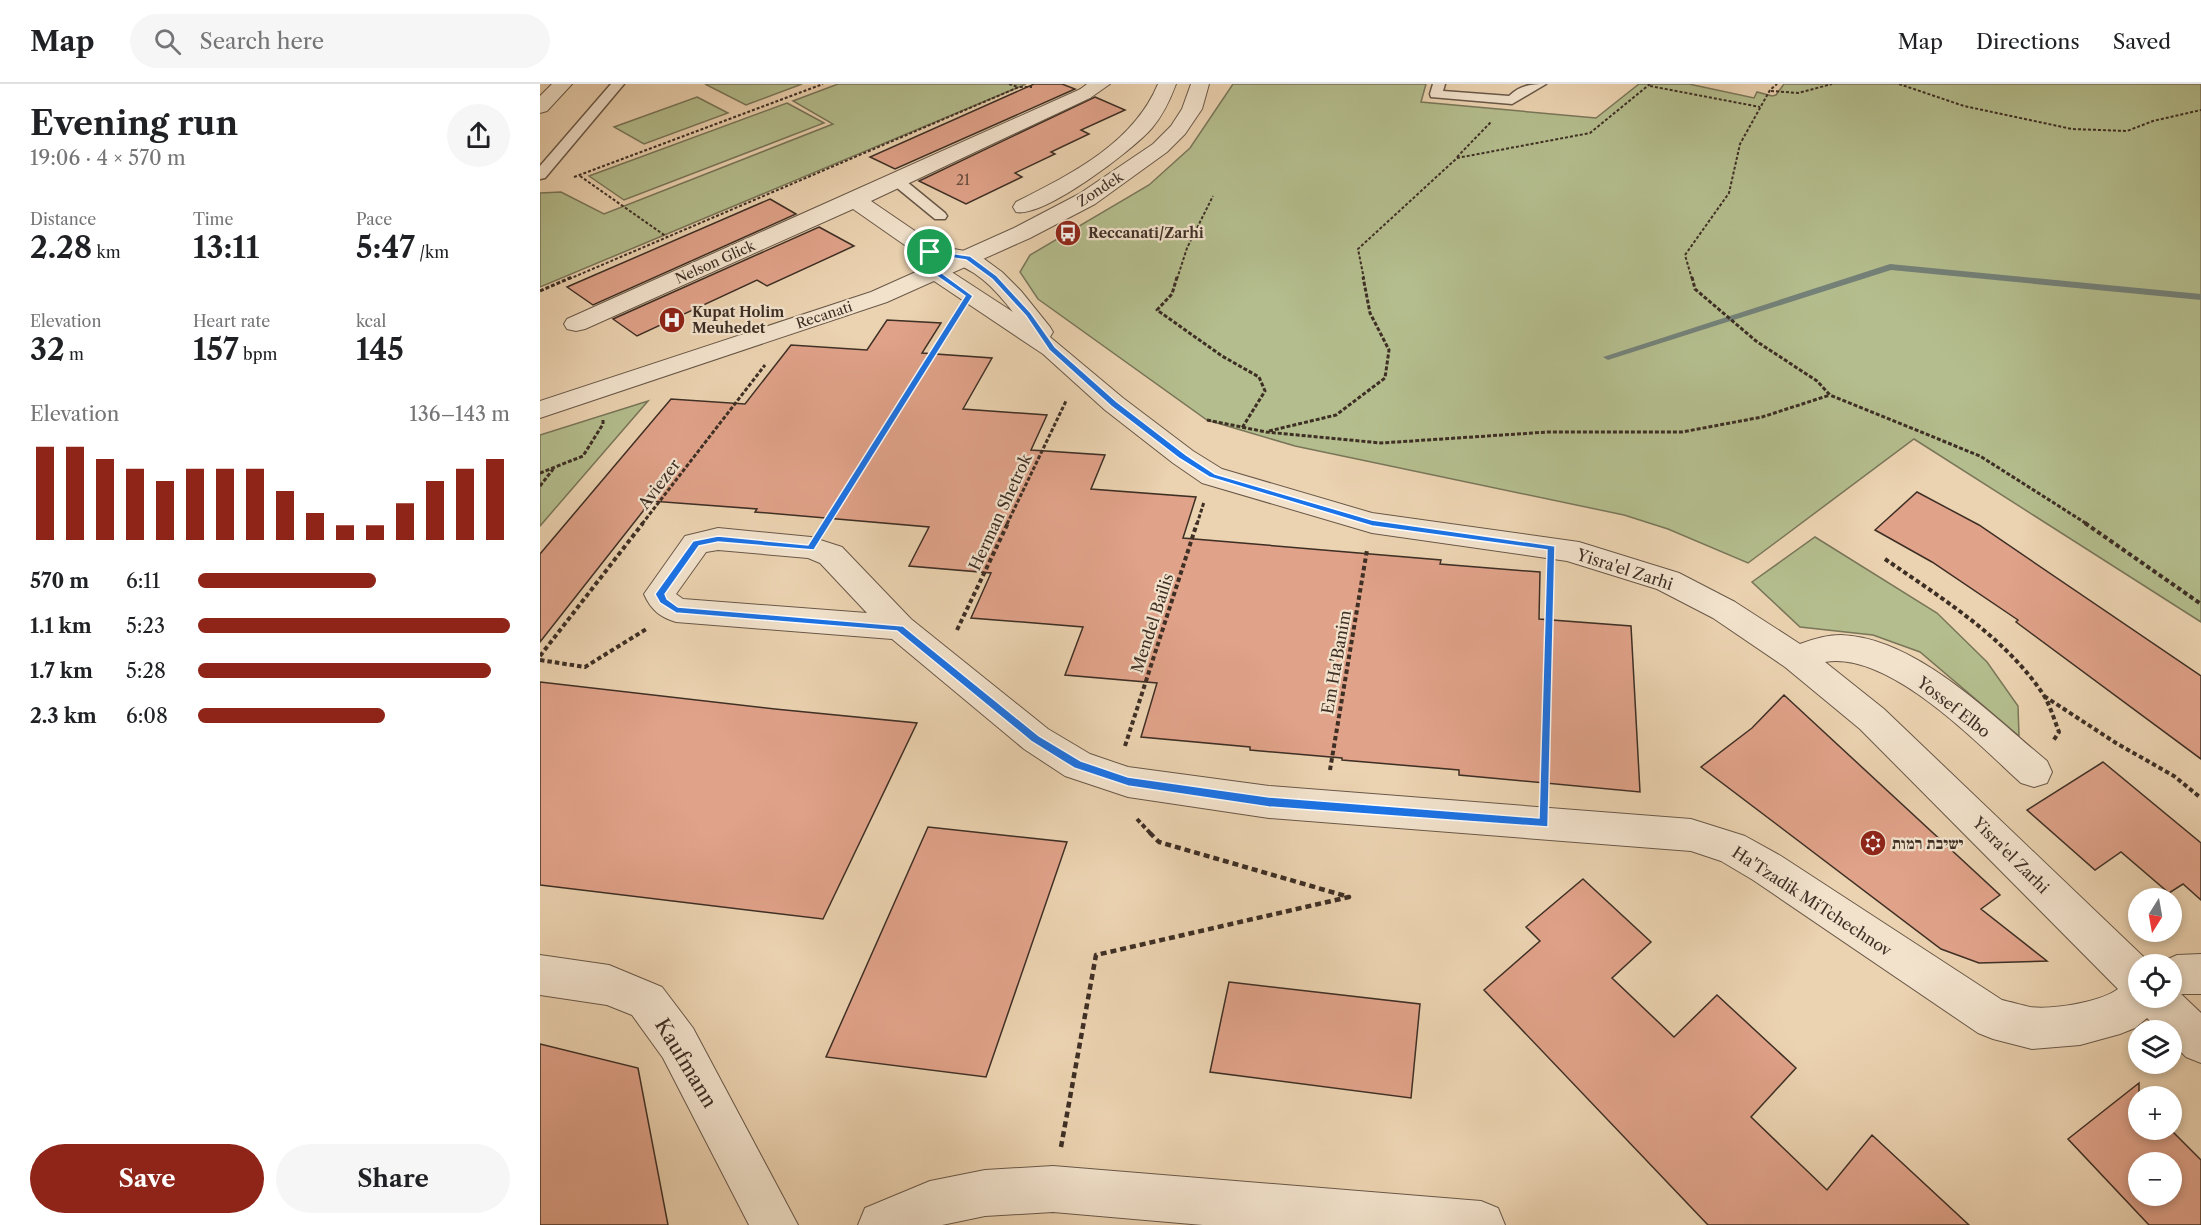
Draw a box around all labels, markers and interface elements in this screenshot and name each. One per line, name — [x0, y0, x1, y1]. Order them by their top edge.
search box — [130, 14, 550, 68]
text: Map — [30, 24, 94, 58]
icon: search — [151, 25, 184, 58]
text: Search here — [199, 28, 324, 55]
text: Map — [1898, 29, 1943, 54]
text: Directions — [1976, 29, 2080, 54]
text: Saved — [2113, 29, 2171, 54]
text: Evening run — [30, 103, 238, 144]
button: share — [447, 104, 510, 167]
text: 19:06 · 4 × 570 m — [30, 146, 186, 170]
street label: Zondek — [1074, 167, 1127, 211]
house number: 21 — [956, 171, 970, 189]
text: Distance — [30, 209, 96, 229]
text: Time — [193, 209, 233, 229]
text: Pace — [356, 209, 392, 229]
bus stop icon: Reccanati/Zarhi — [1053, 218, 1083, 248]
place label: Reccanati/Zarhi — [1088, 224, 1204, 242]
pin — [904, 226, 955, 277]
text: 2.28 — [30, 229, 92, 266]
text: 13:11 — [193, 229, 259, 266]
text: 5:47 — [356, 229, 415, 266]
icon: arrive — [913, 235, 946, 268]
street label: Nelson Glick — [672, 236, 759, 288]
text: km — [92, 242, 121, 262]
text: /km — [415, 242, 449, 262]
street label: Recanati — [794, 297, 854, 333]
place label: Kupat Holim Meuhedet — [692, 303, 784, 337]
hospital icon: Kupat Holim Meuhedet — [657, 305, 687, 335]
text: Elevation — [30, 311, 101, 331]
text: Heart rate — [193, 311, 270, 331]
text: kcal — [356, 311, 386, 331]
text: 32 — [30, 331, 65, 368]
text: 157 — [193, 331, 239, 368]
text: 145 — [356, 331, 404, 368]
text: m — [65, 344, 84, 364]
text: bpm — [239, 344, 277, 364]
text: Elevation — [30, 402, 119, 426]
text: 136–143 m — [409, 402, 510, 426]
street label: Herman Shetrok — [964, 450, 1036, 574]
street label: Aviezer — [633, 455, 684, 514]
street label: Yisra'el Zarhi — [1573, 544, 1676, 594]
text: 570 m — [30, 569, 89, 593]
text: 6:11 — [126, 569, 160, 593]
street label: Mendel Bailis — [1126, 571, 1178, 675]
street label: Em Ha'Banim — [1317, 609, 1355, 715]
text: 1.1 km — [30, 614, 92, 638]
text: 5:23 — [126, 614, 165, 638]
text: 1.7 km — [30, 659, 93, 683]
text: 5:28 — [126, 659, 166, 683]
street label: Yossef Elbo — [1913, 672, 1995, 742]
text: 2.3 km — [30, 704, 97, 728]
text: 6:08 — [126, 704, 168, 728]
street label: Yisra'el Zarhi — [1968, 812, 2054, 898]
synagogue icon: ישיבת רמות — [1858, 828, 1888, 858]
place label: ישיבת רמות — [1892, 833, 1964, 853]
street label: Ha'Tzadik MiTchechnov — [1728, 842, 1896, 960]
north arrow — [2128, 888, 2182, 942]
map controls — [2128, 888, 2182, 1206]
button: locate — [2128, 954, 2182, 1008]
street label: Kaufmann — [650, 1014, 722, 1112]
button: layers — [2128, 1020, 2182, 1074]
button: + — [2128, 1086, 2182, 1140]
button: Save — [30, 1144, 264, 1213]
button: Share — [276, 1144, 510, 1213]
button: − — [2128, 1152, 2182, 1206]

